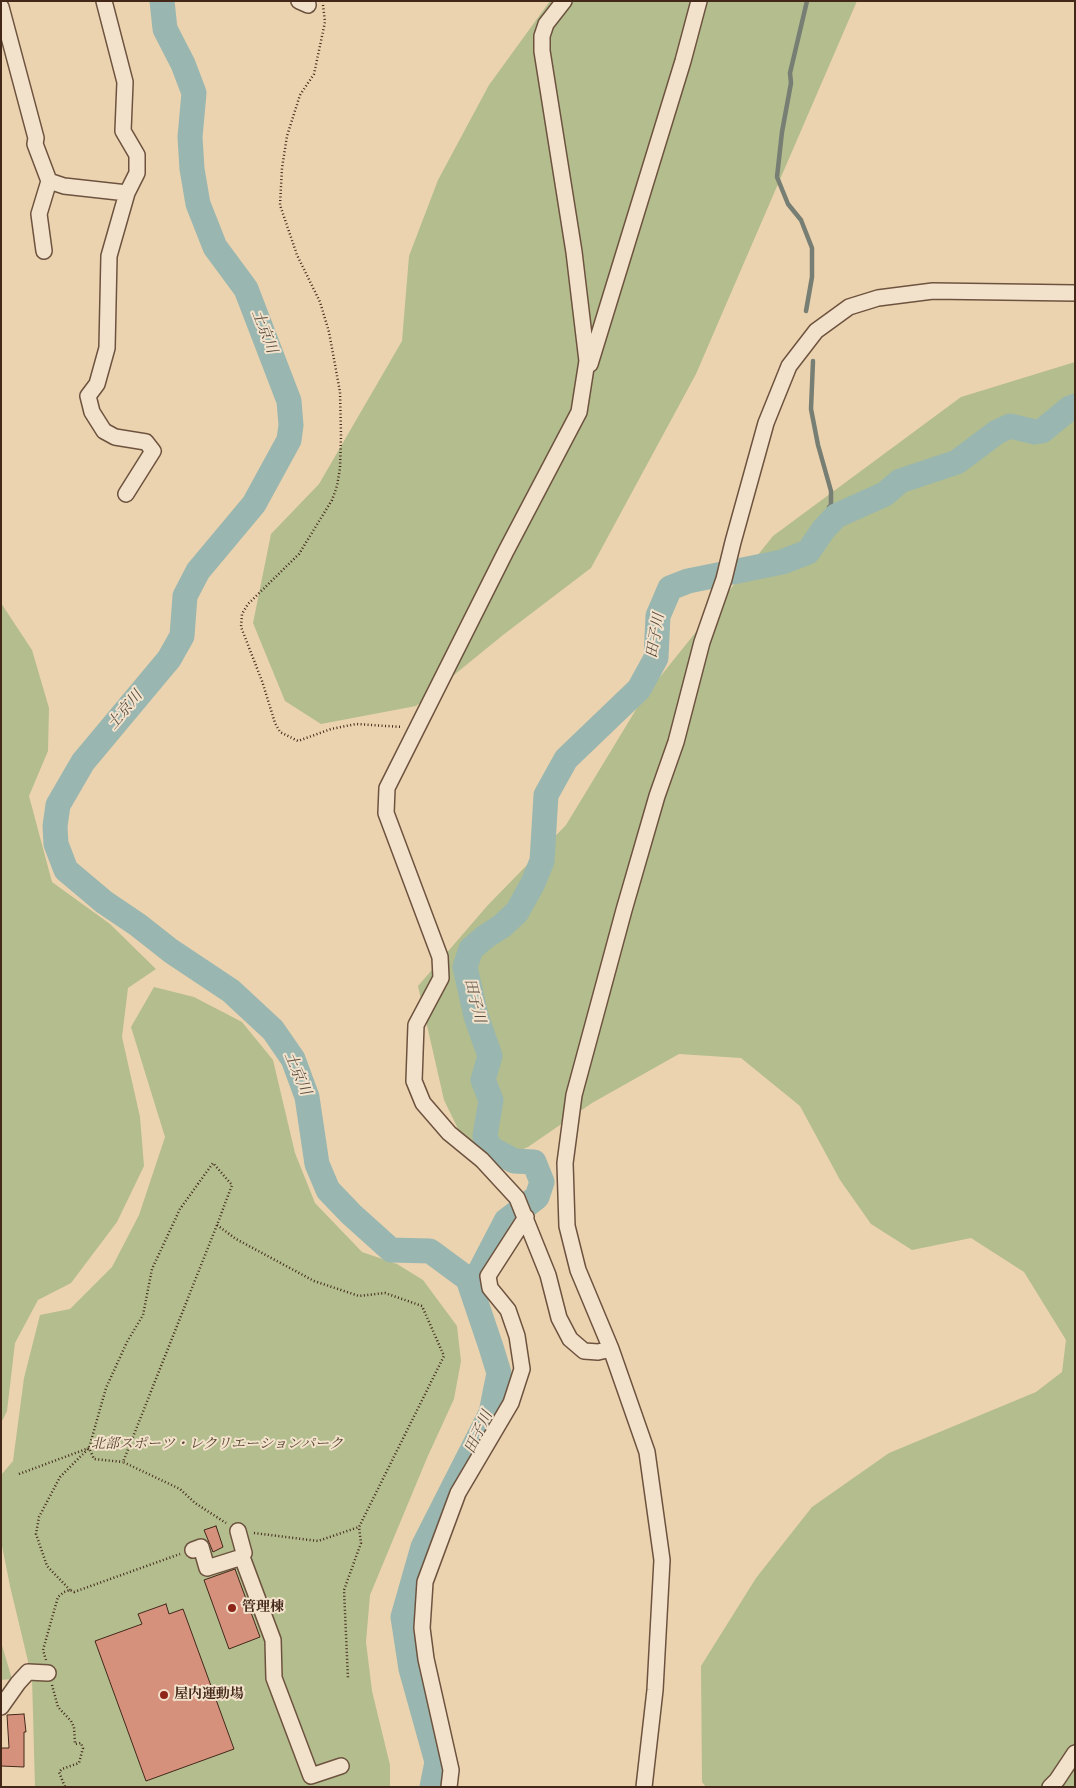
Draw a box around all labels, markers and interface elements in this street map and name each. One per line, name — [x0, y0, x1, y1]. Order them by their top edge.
water label: 土京川 — [247, 308, 279, 356]
water label: 田子川 — [644, 612, 670, 660]
water label: 土京川 — [105, 688, 147, 734]
water label: 田子川 — [459, 977, 487, 1025]
water label: 土京川 — [279, 1050, 313, 1098]
water label: 田子川 — [462, 1409, 498, 1457]
park label: 北部スポーツ・レクリエーションパーク — [91, 1437, 343, 1453]
place label: 管理棟 — [242, 1600, 284, 1616]
marker: 管理棟 — [226, 1602, 238, 1614]
place label: 屋内運動場 — [174, 1687, 244, 1703]
marker: 屋内運動場 — [158, 1689, 170, 1701]

